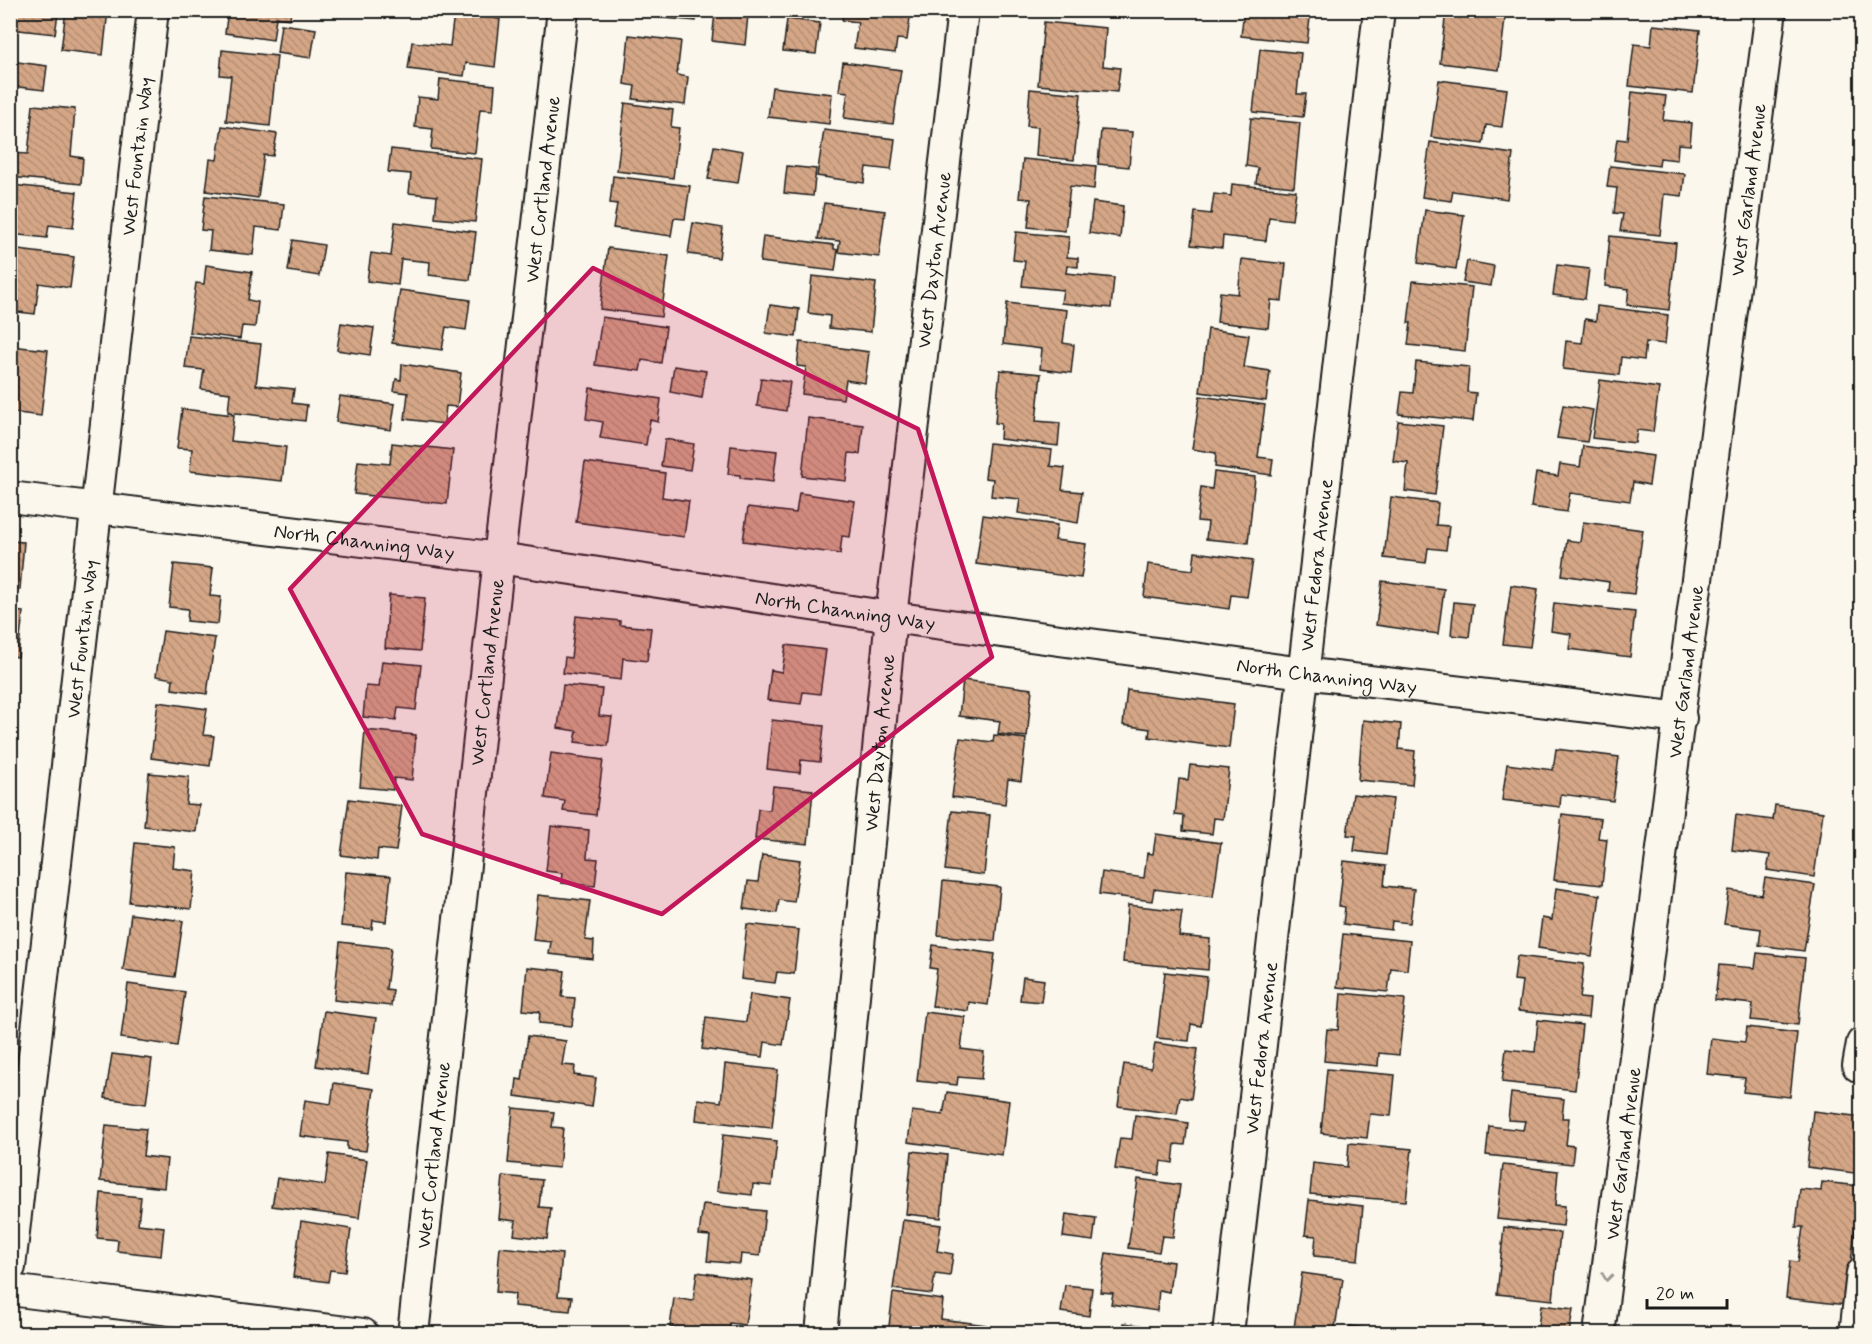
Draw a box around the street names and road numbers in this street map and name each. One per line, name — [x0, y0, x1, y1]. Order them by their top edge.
street label: West Fountain Way — [115, 76, 160, 237]
street label: West Cortland Avenue — [519, 94, 568, 284]
street label: West Garland Avenue — [1725, 102, 1774, 278]
street label: West Dayton Avenue — [911, 170, 959, 350]
street label: West Fedora Avenue — [1294, 477, 1340, 653]
street label: North Channing Way — [272, 518, 456, 567]
street label: West Fountain Way — [60, 558, 105, 720]
street label: West Cortland Avenue — [464, 577, 512, 767]
street label: West Garland Avenue — [1662, 584, 1711, 760]
street label: North Channing Way — [753, 585, 937, 638]
street label: North Channing Way — [1235, 652, 1418, 701]
street label: West Dayton Avenue — [858, 653, 902, 833]
street label: West Fedora Avenue — [1239, 960, 1285, 1136]
street label: West Cortland Avenue — [411, 1060, 458, 1250]
street label: West Garland Avenue — [1599, 1066, 1649, 1242]

